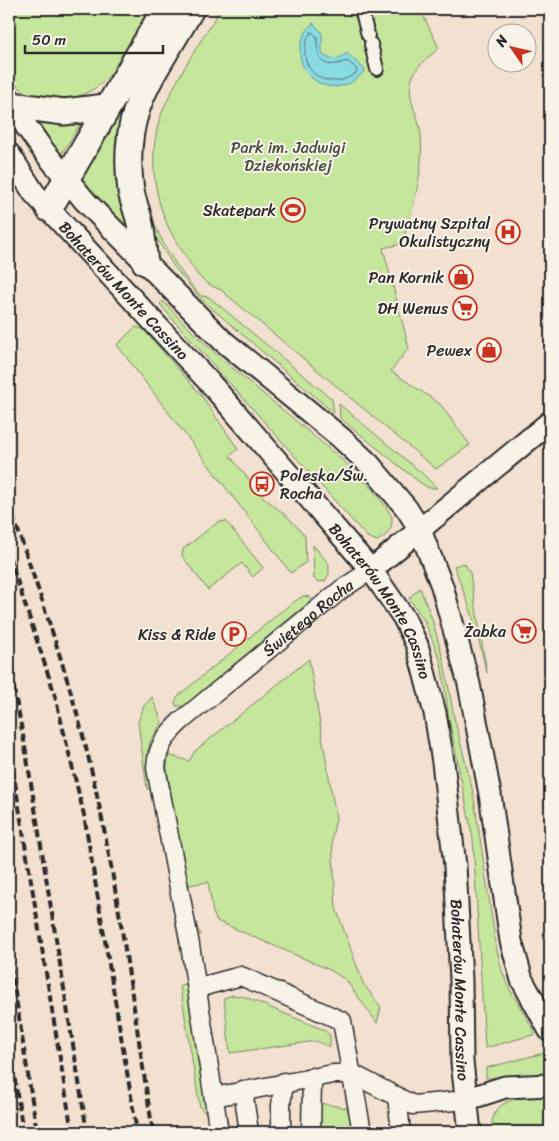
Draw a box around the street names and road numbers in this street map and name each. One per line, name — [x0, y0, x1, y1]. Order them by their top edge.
street label: Bohaterów Monte Cassino — [51, 214, 196, 367]
street label: Bohaterów Monte Cassino — [321, 516, 439, 682]
street label: Świętego Rocha — [256, 571, 360, 664]
street label: Bohaterów Monte Cassino — [442, 898, 478, 1082]

